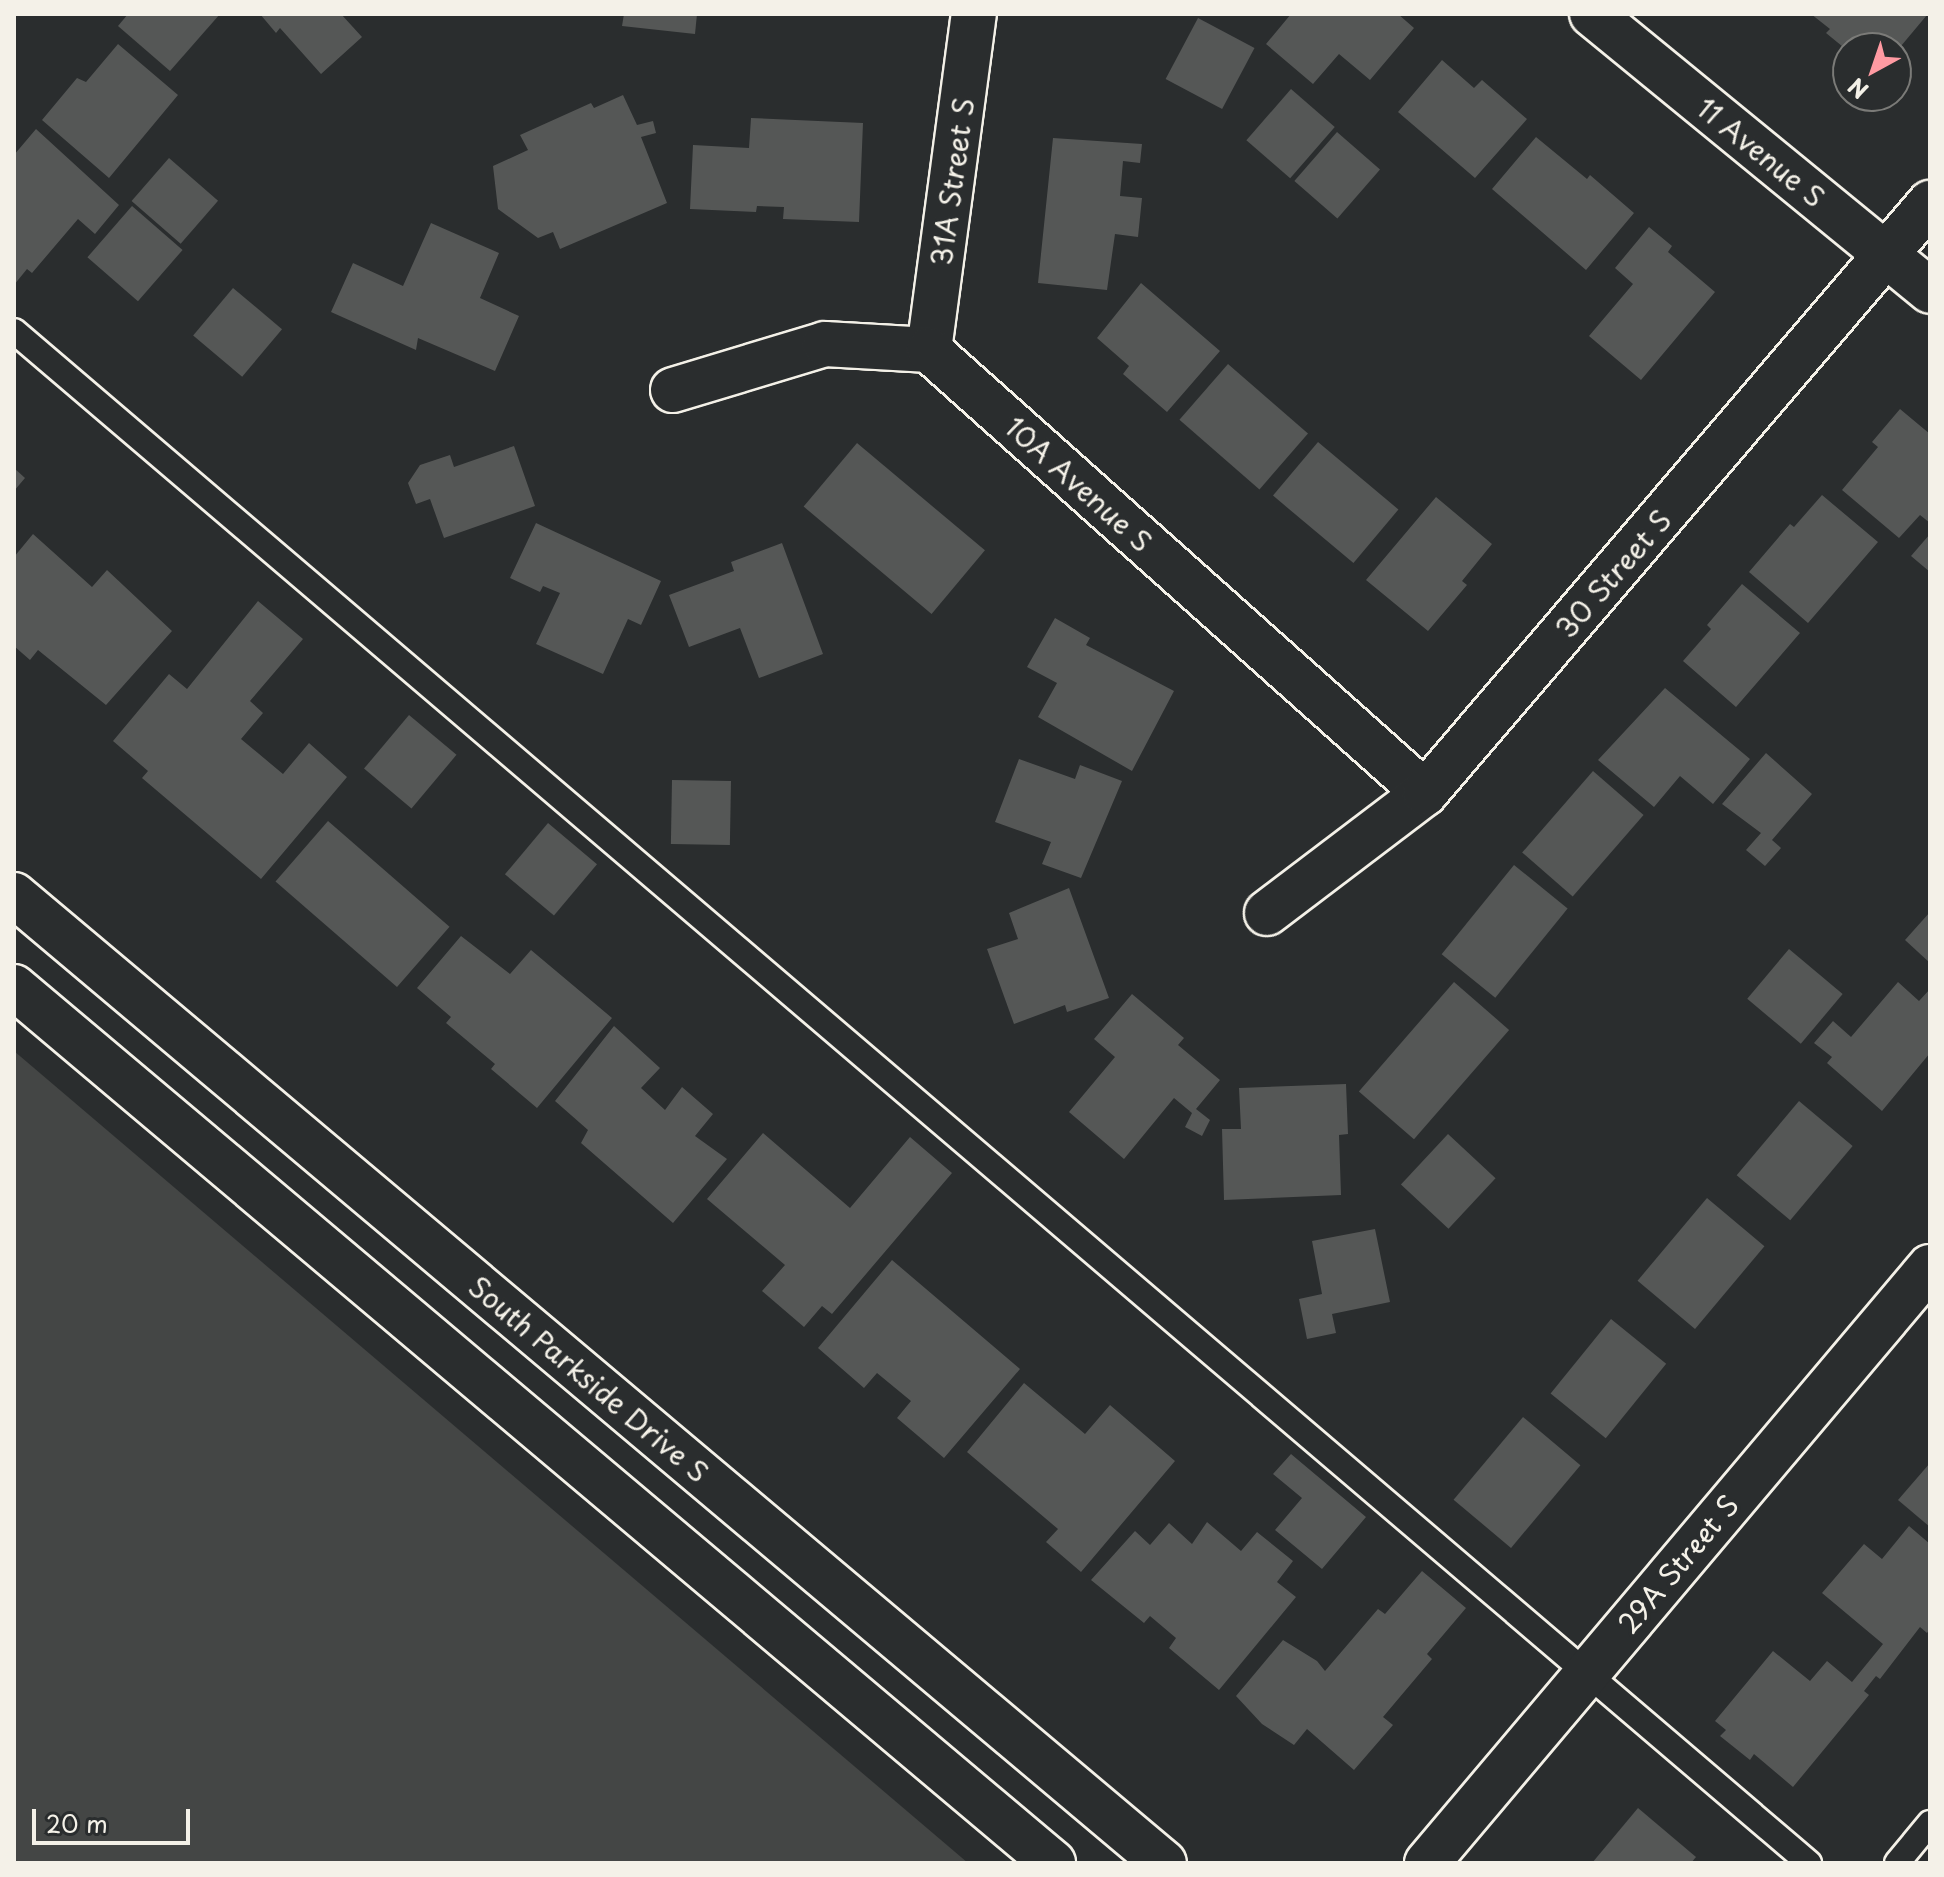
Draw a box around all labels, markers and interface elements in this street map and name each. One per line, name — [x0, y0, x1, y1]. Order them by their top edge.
north arrow — [1832, 32, 1912, 112]
text: N — [1840, 71, 1875, 107]
street label: 11 Avenue S — [1690, 90, 1832, 214]
street label: 31A Street S — [924, 96, 980, 268]
street label: 10A Avenue S — [999, 409, 1159, 559]
street label: 30 Street S — [1548, 503, 1678, 645]
street label: South Parkside Drive S — [461, 1268, 717, 1490]
street label: 29A Street S — [1609, 1486, 1747, 1642]
scale bar — [36, 1793, 194, 1843]
text: 20 m — [46, 1805, 108, 1841]

